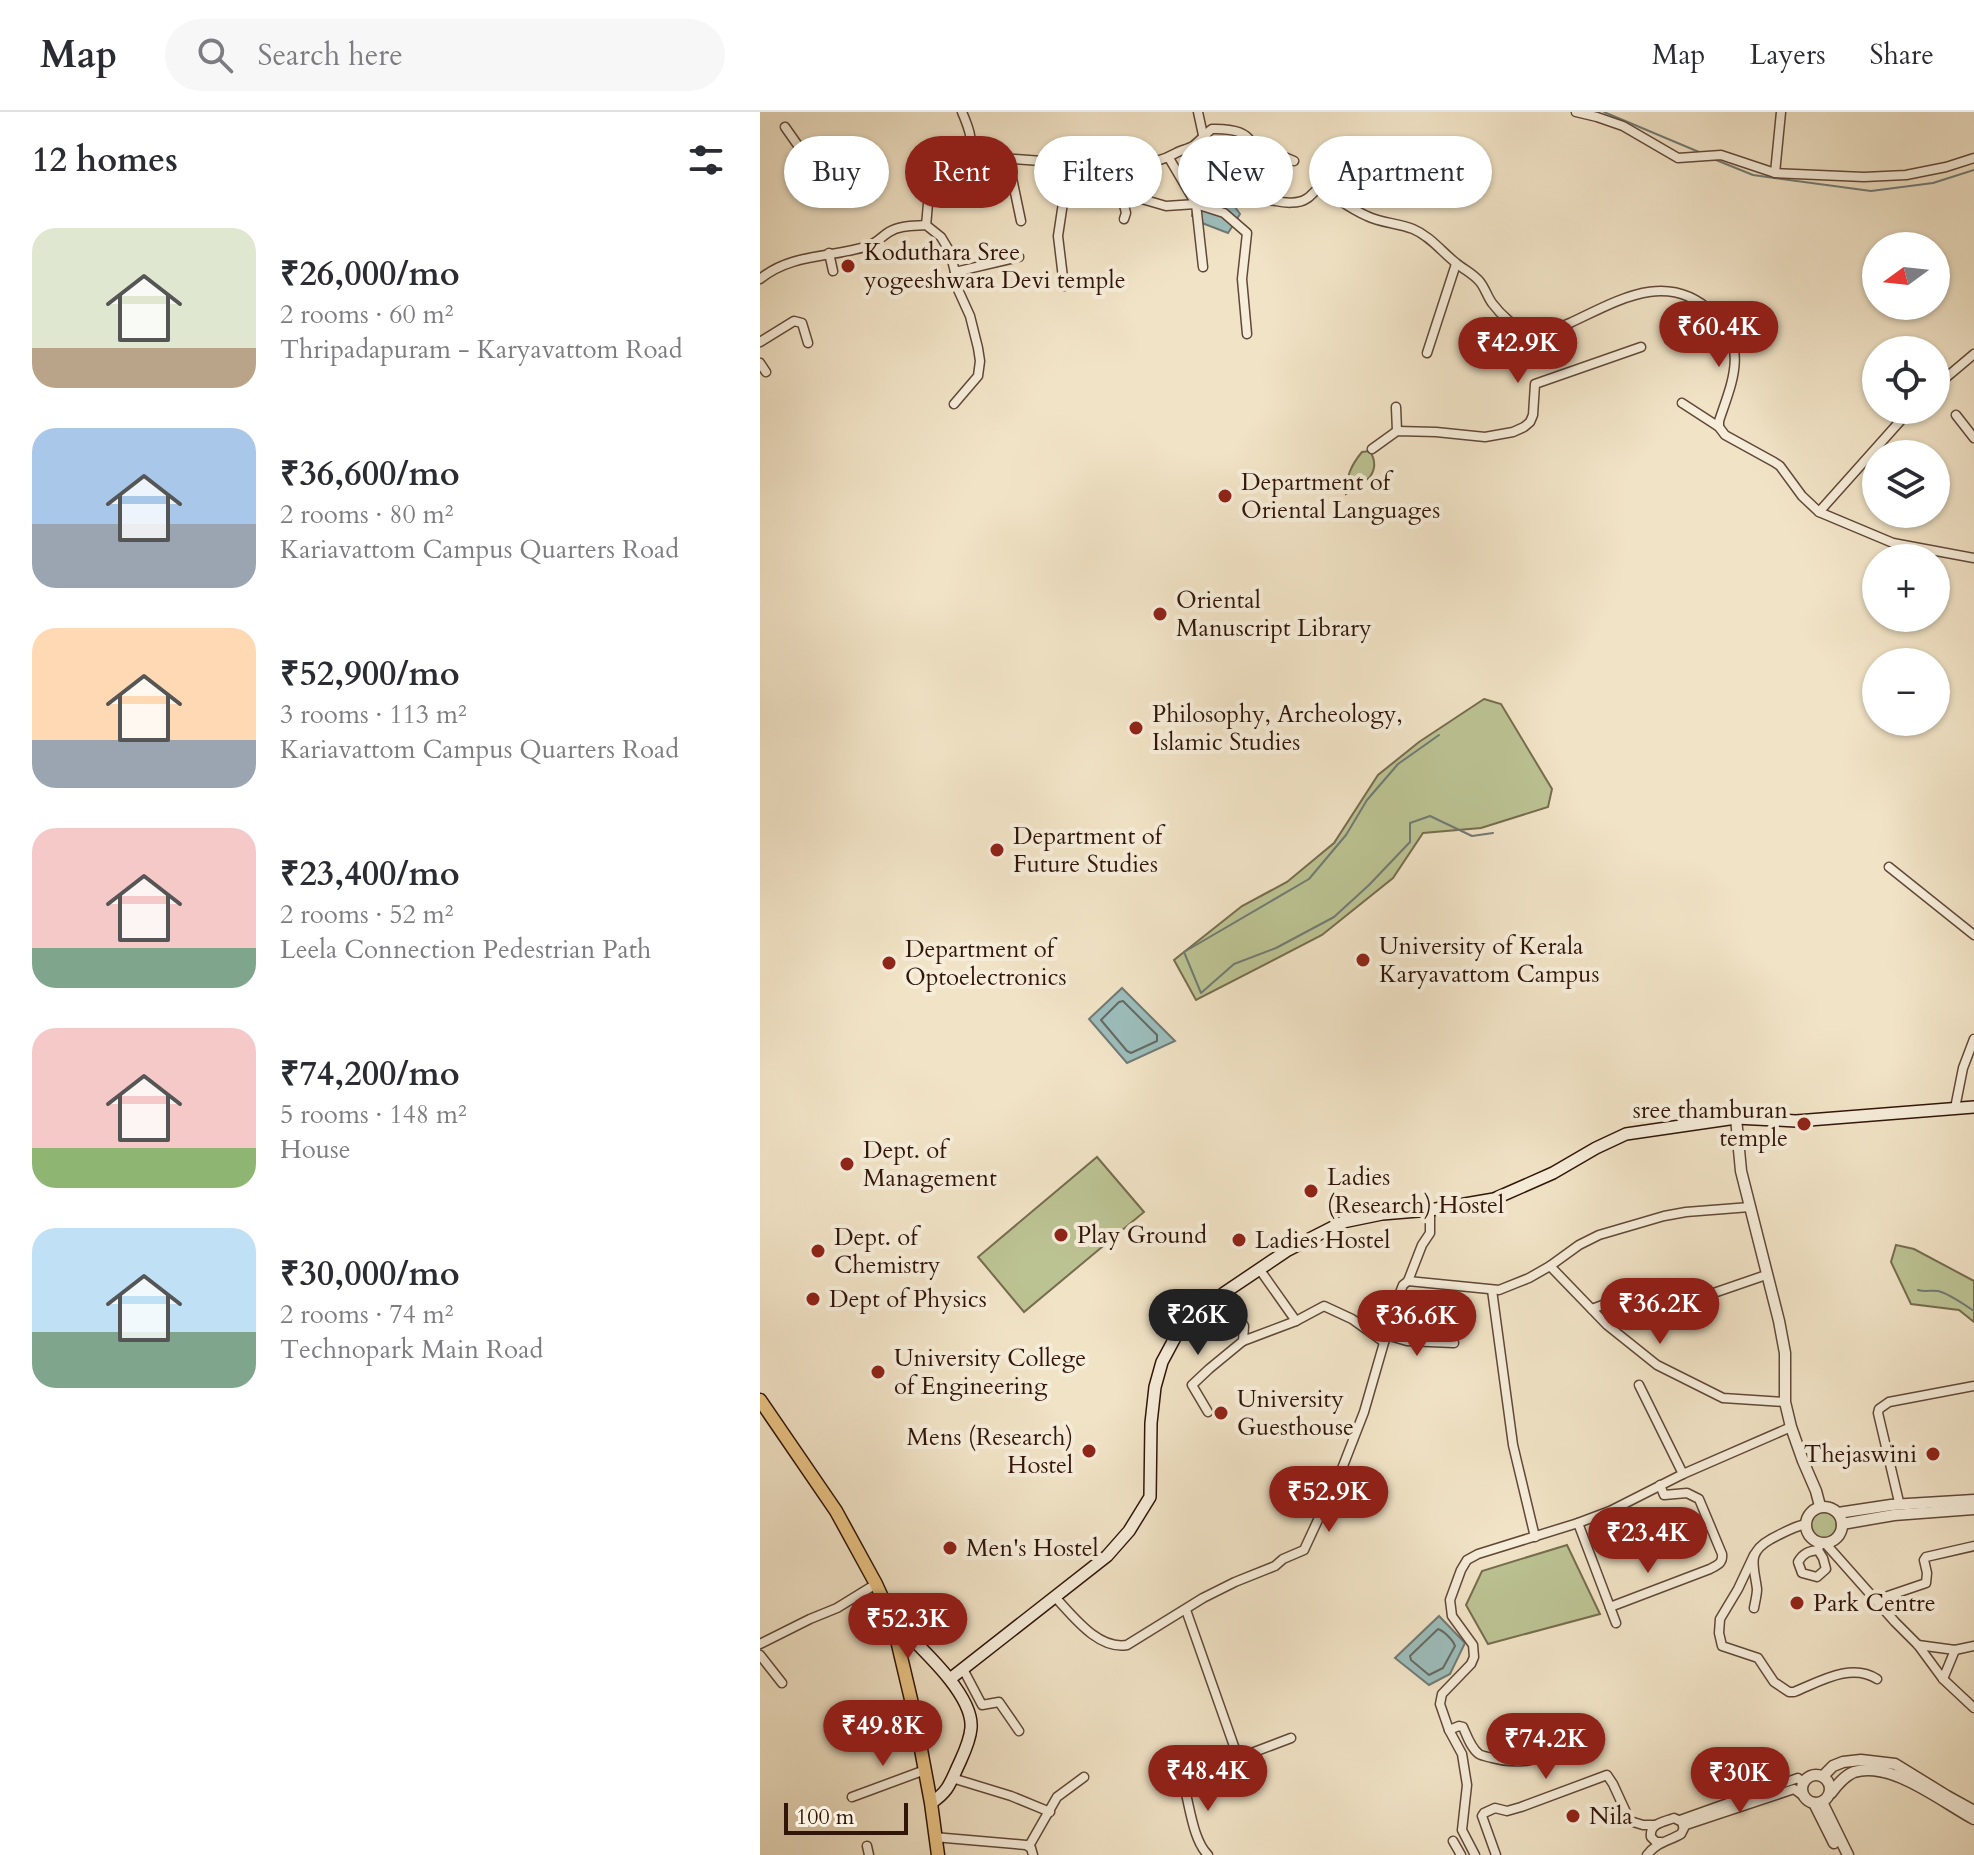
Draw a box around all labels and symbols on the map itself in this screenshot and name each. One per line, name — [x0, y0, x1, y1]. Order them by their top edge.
north arrow — [1862, 232, 1950, 320]
place label: Koduthara Sree yogeeshwara Devi temple — [863, 236, 1126, 297]
marker: Koduthara Sree yogeeshwara Devi temple — [839, 257, 857, 275]
pin: ₹60.4K — [1654, 301, 1784, 369]
pin: ₹42.9K — [1453, 317, 1583, 385]
place label: Department of Oriental Languages — [1241, 466, 1440, 527]
marker: Department of Oriental Languages — [1216, 487, 1234, 505]
place label: Oriental Manuscript Library — [1176, 584, 1372, 645]
marker: Oriental Manuscript Library — [1151, 605, 1169, 623]
place label: Philosophy, Archeology, Islamic Studies — [1152, 698, 1402, 759]
marker: Philosophy, Archeology, Islamic Studies — [1127, 719, 1145, 737]
place label: Department of Future Studies — [1013, 820, 1166, 881]
marker: Department of Future Studies — [988, 841, 1006, 859]
place label: University of Kerala Karyavattom Campus — [1379, 930, 1599, 991]
place label: Department of Optoelectronics — [905, 933, 1067, 994]
marker: University of Kerala Karyavattom Campus — [1354, 951, 1372, 969]
marker: Department of Optoelectronics — [880, 954, 898, 972]
place label: sree thamburan temple — [1633, 1094, 1788, 1155]
marker: sree thamburan temple — [1795, 1115, 1813, 1133]
place label: Dept. of Management — [863, 1134, 997, 1195]
marker: Dept. of Management — [838, 1155, 856, 1173]
place label: Ladies (Research) Hostel — [1327, 1161, 1504, 1222]
marker: Ladies (Research) Hostel — [1302, 1182, 1320, 1200]
place label: Play Ground — [1077, 1219, 1207, 1252]
place label: Dept. of Chemistry — [834, 1221, 941, 1282]
place label: Ladies Hostel — [1255, 1224, 1390, 1257]
marker: Play Ground — [1052, 1226, 1070, 1244]
marker: Ladies Hostel — [1230, 1231, 1248, 1249]
marker: Dept. of Chemistry — [809, 1242, 827, 1260]
pin: ₹36.2K — [1595, 1278, 1725, 1346]
place label: Dept of Physics — [829, 1283, 987, 1316]
pin: ₹26K — [1151, 1289, 1245, 1357]
marker: Dept of Physics — [804, 1290, 822, 1308]
pin: ₹36.6K — [1352, 1290, 1482, 1358]
place label: University College of Engineering — [894, 1342, 1086, 1403]
marker: University College of Engineering — [869, 1363, 887, 1381]
place label: University Guesthouse — [1237, 1383, 1354, 1444]
marker: University Guesthouse — [1212, 1404, 1230, 1422]
place label: Mens (Research) Hostel — [906, 1421, 1073, 1482]
place label: Thejaswini — [1804, 1438, 1917, 1471]
marker: Mens (Research) Hostel — [1080, 1442, 1098, 1460]
marker: Thejaswini — [1924, 1445, 1942, 1463]
pin: ₹52.9K — [1264, 1466, 1394, 1534]
pin: ₹23.4K — [1583, 1507, 1713, 1575]
place label: Men's Hostel — [966, 1532, 1099, 1565]
marker: Men's Hostel — [941, 1539, 959, 1557]
place label: Park Centre — [1813, 1587, 1936, 1620]
pin: ₹52.3K — [843, 1593, 973, 1661]
marker: Park Centre — [1788, 1594, 1806, 1612]
pin: ₹49.8K — [818, 1700, 948, 1768]
pin: ₹74.2K — [1481, 1713, 1611, 1781]
pin: ₹48.4K — [1143, 1745, 1273, 1813]
pin: ₹30K — [1693, 1747, 1787, 1815]
scale bar — [784, 1799, 908, 1835]
place label: Nila — [1589, 1800, 1633, 1833]
marker: Nila — [1564, 1807, 1582, 1825]

